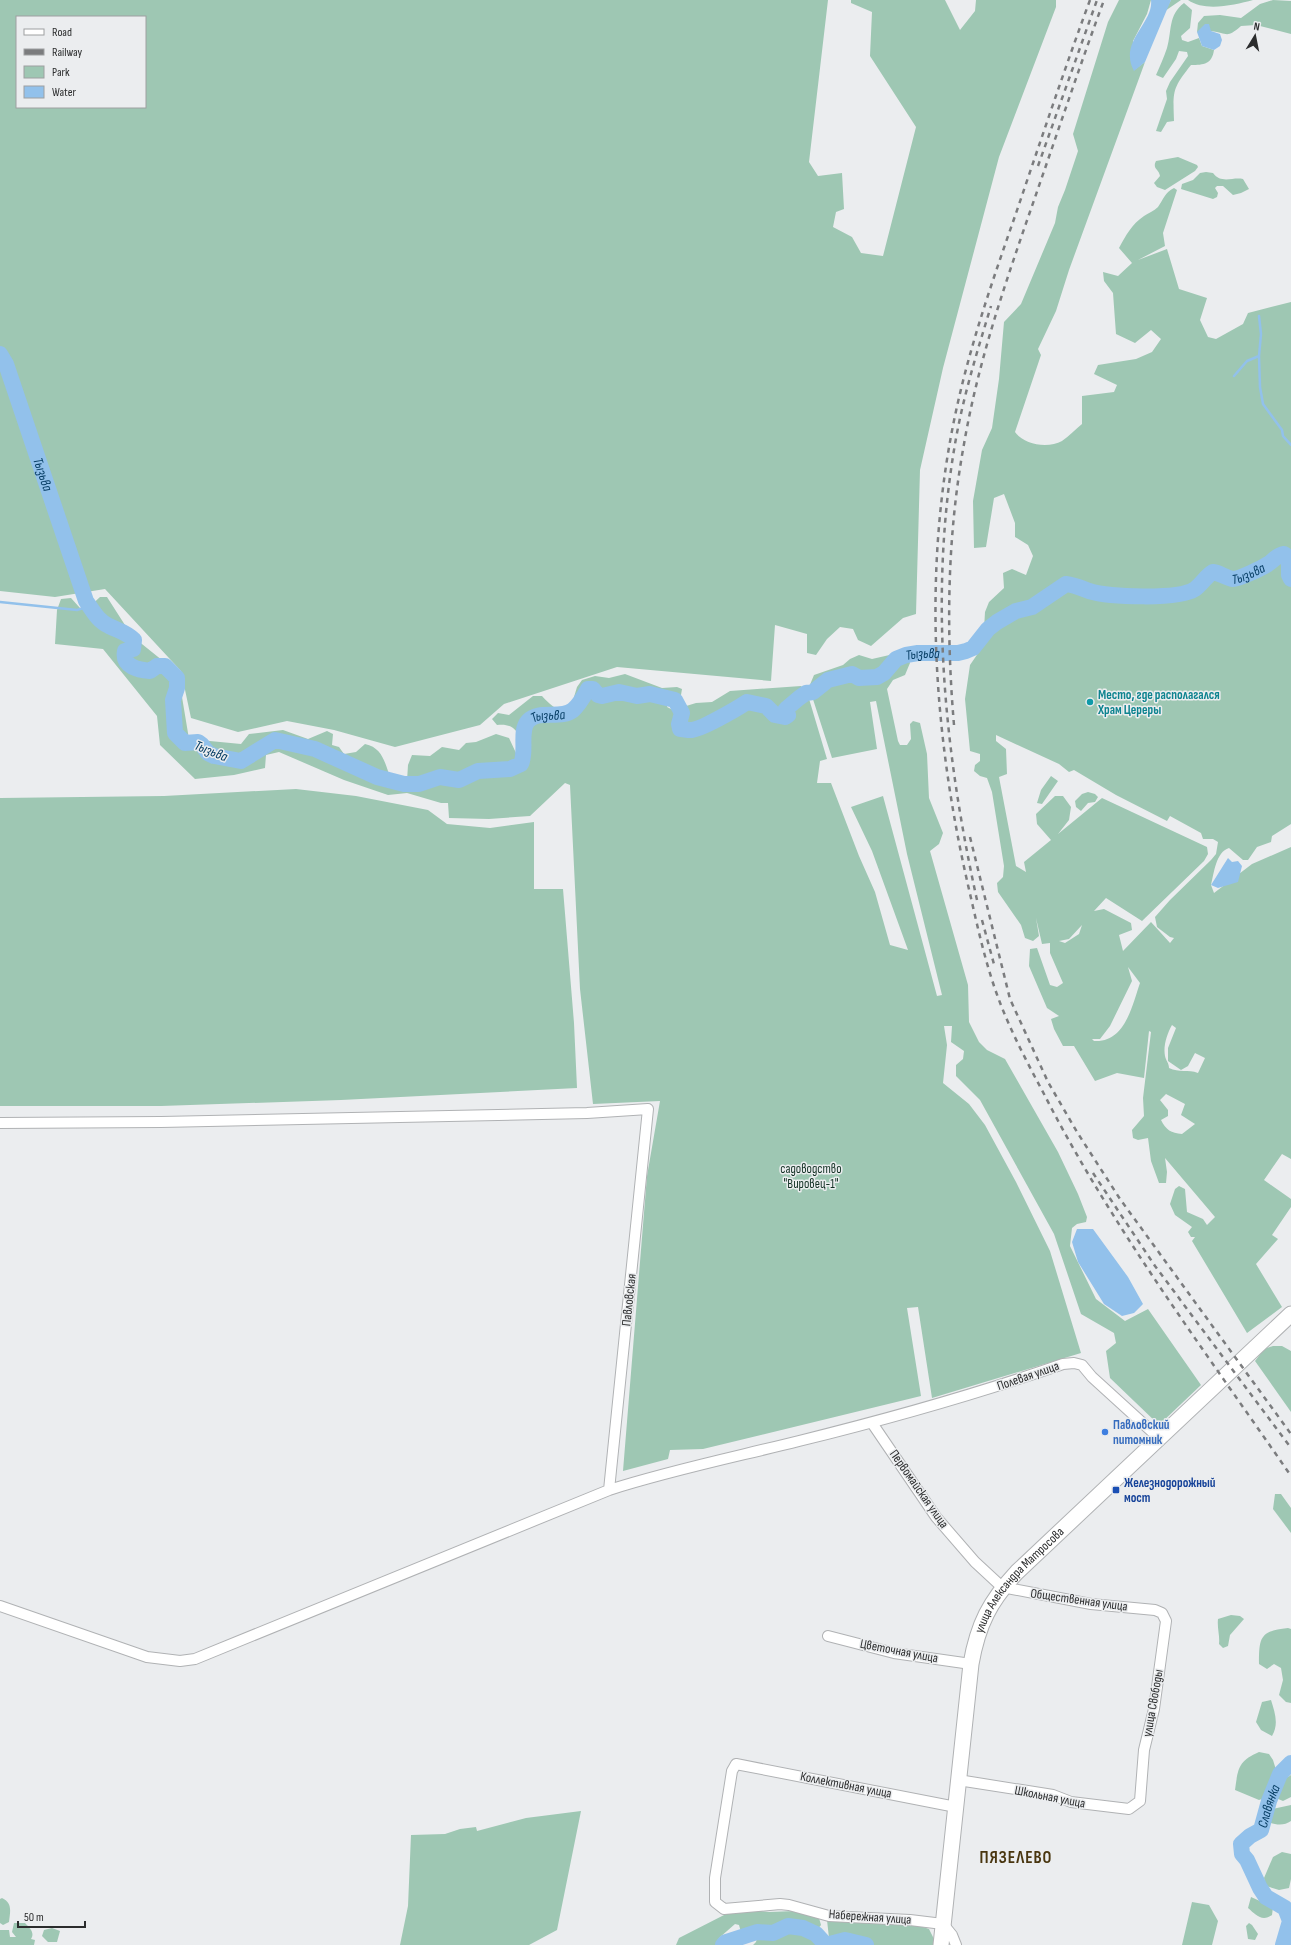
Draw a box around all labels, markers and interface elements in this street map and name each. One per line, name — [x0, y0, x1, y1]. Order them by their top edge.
legend — [16, 16, 146, 108]
north arrow — [1235, 16, 1275, 56]
text: N — [1253, 20, 1261, 34]
text: Road — [52, 25, 72, 40]
text: Railway — [52, 45, 83, 60]
text: Park — [52, 65, 70, 80]
text: Water — [52, 85, 76, 100]
water label: Тызьва — [30, 455, 57, 493]
water label: Тызьва — [1231, 559, 1268, 588]
water label: Тызьва — [904, 645, 940, 663]
place label: Место, где располагался Храм Цереры — [1097, 687, 1220, 718]
marker: Место, где располагался Храм Цереры — [1085, 697, 1095, 707]
water label: Тызьва — [528, 705, 566, 726]
water label: Тызьва — [192, 737, 230, 765]
park label: садоводство "Вировец-1" — [780, 1161, 842, 1192]
street label: Павловская — [618, 1273, 640, 1327]
street label: Полевая улица — [995, 1358, 1061, 1394]
place label: Павловский питомник — [1113, 1417, 1170, 1448]
marker: Павловский питомник — [1100, 1427, 1110, 1437]
street label: Первомайская улица — [886, 1447, 952, 1531]
place label: Железнодорожный мост — [1124, 1475, 1216, 1506]
marker: Железнодорожный мост — [1111, 1485, 1121, 1495]
street label: улица Александра Матросова — [971, 1524, 1067, 1635]
street label: Общественная улица — [1029, 1585, 1129, 1615]
street label: Цветочная улица — [859, 1636, 939, 1666]
street label: улица Свободы — [1139, 1668, 1167, 1738]
street label: Коллективная улица — [799, 1768, 893, 1802]
water label: Славянка — [1254, 1781, 1284, 1830]
street label: Школьная улица — [1013, 1782, 1087, 1812]
district label: ПЯЗЕЛЕВО — [980, 1848, 1052, 1868]
scale bar — [18, 1903, 85, 1929]
street label: Набережная улица — [828, 1906, 912, 1928]
text: 50 m — [24, 1910, 44, 1925]

